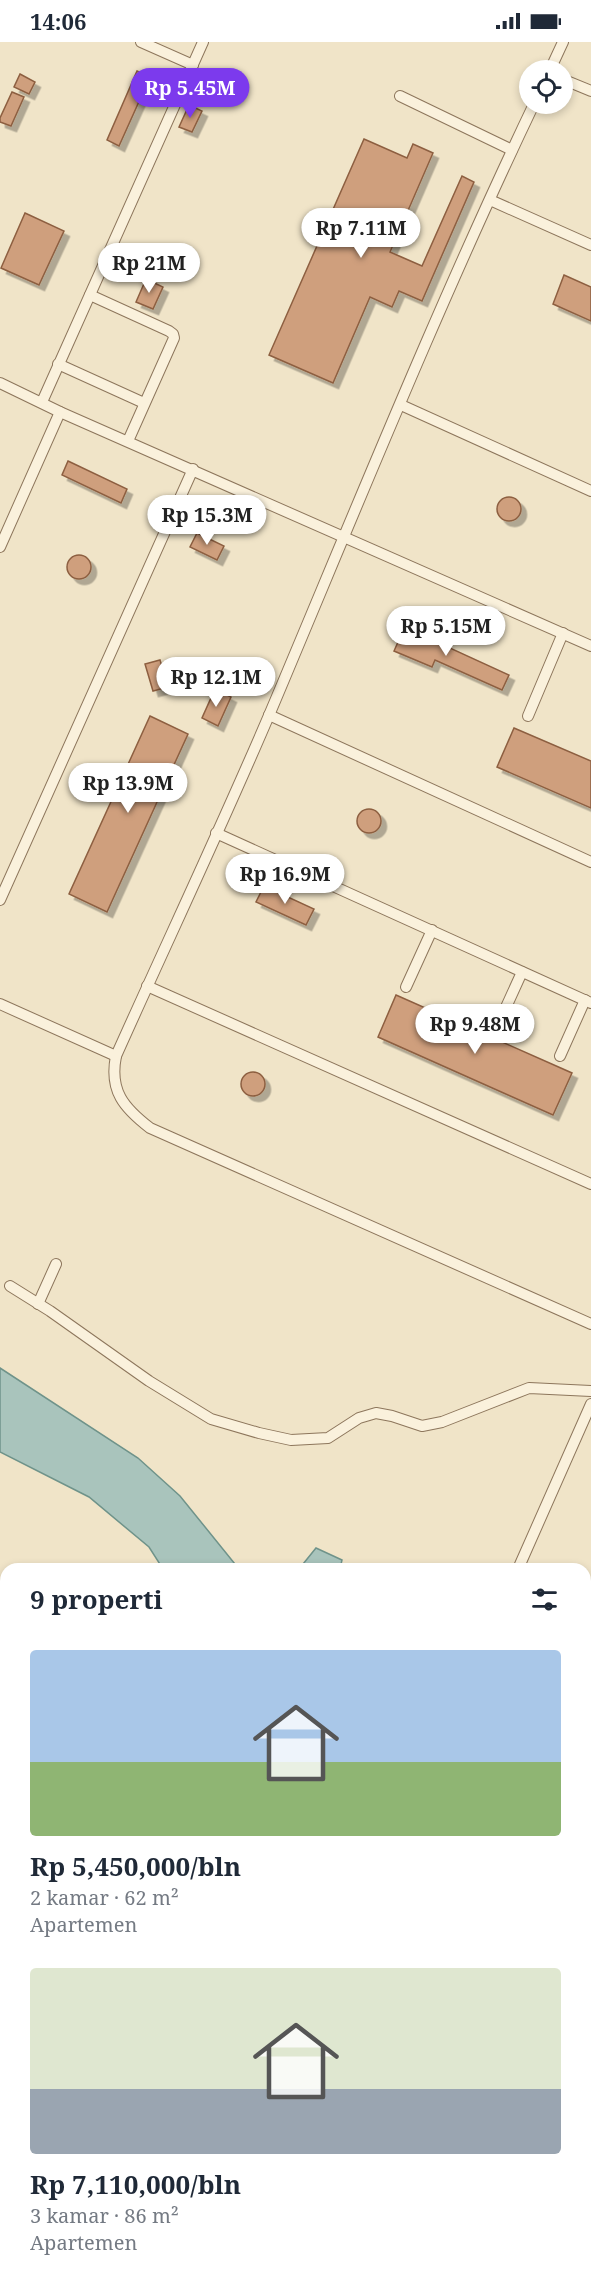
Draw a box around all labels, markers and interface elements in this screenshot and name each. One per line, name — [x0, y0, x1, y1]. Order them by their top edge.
text: 14:06 — [30, 6, 86, 36]
map controls — [519, 60, 573, 114]
button: locate — [519, 60, 573, 114]
pin: Rp 5.45M — [128, 68, 252, 119]
text: Rp 5.45M — [144, 74, 236, 101]
pin: Rp 7.11M — [299, 208, 423, 259]
text: Rp 7.11M — [315, 214, 407, 241]
pin: Rp 21M — [100, 243, 198, 294]
text: Rp 21M — [112, 249, 186, 276]
pin: Rp 15.3M — [145, 495, 269, 546]
text: Rp 15.3M — [161, 501, 253, 528]
pin: Rp 5.15M — [384, 606, 508, 657]
text: Rp 5.15M — [400, 612, 492, 639]
pin: Rp 12.1M — [154, 657, 278, 708]
text: Rp 12.1M — [170, 663, 262, 690]
pin: Rp 13.9M — [66, 763, 190, 814]
text: Rp 13.9M — [82, 769, 174, 796]
pin: Rp 16.9M — [223, 854, 347, 905]
text: Rp 16.9M — [239, 860, 331, 887]
pin: Rp 9.48M — [413, 1004, 537, 1055]
text: Rp 9.48M — [429, 1010, 521, 1037]
text: 9 properti — [30, 1581, 163, 1617]
icon: filters — [528, 1583, 561, 1616]
icon: home — [242, 1689, 350, 1797]
text: Rp 5,450,000/bln — [30, 1848, 241, 1884]
text: 2 kamar · 62 m² — [30, 1884, 179, 1911]
text: Apartemen — [30, 1911, 137, 1938]
icon: home — [242, 2007, 350, 2115]
text: Rp 7,110,000/bln — [30, 2166, 241, 2202]
text: 3 kamar · 86 m² — [30, 2202, 179, 2229]
text: Apartemen — [30, 2229, 137, 2256]

